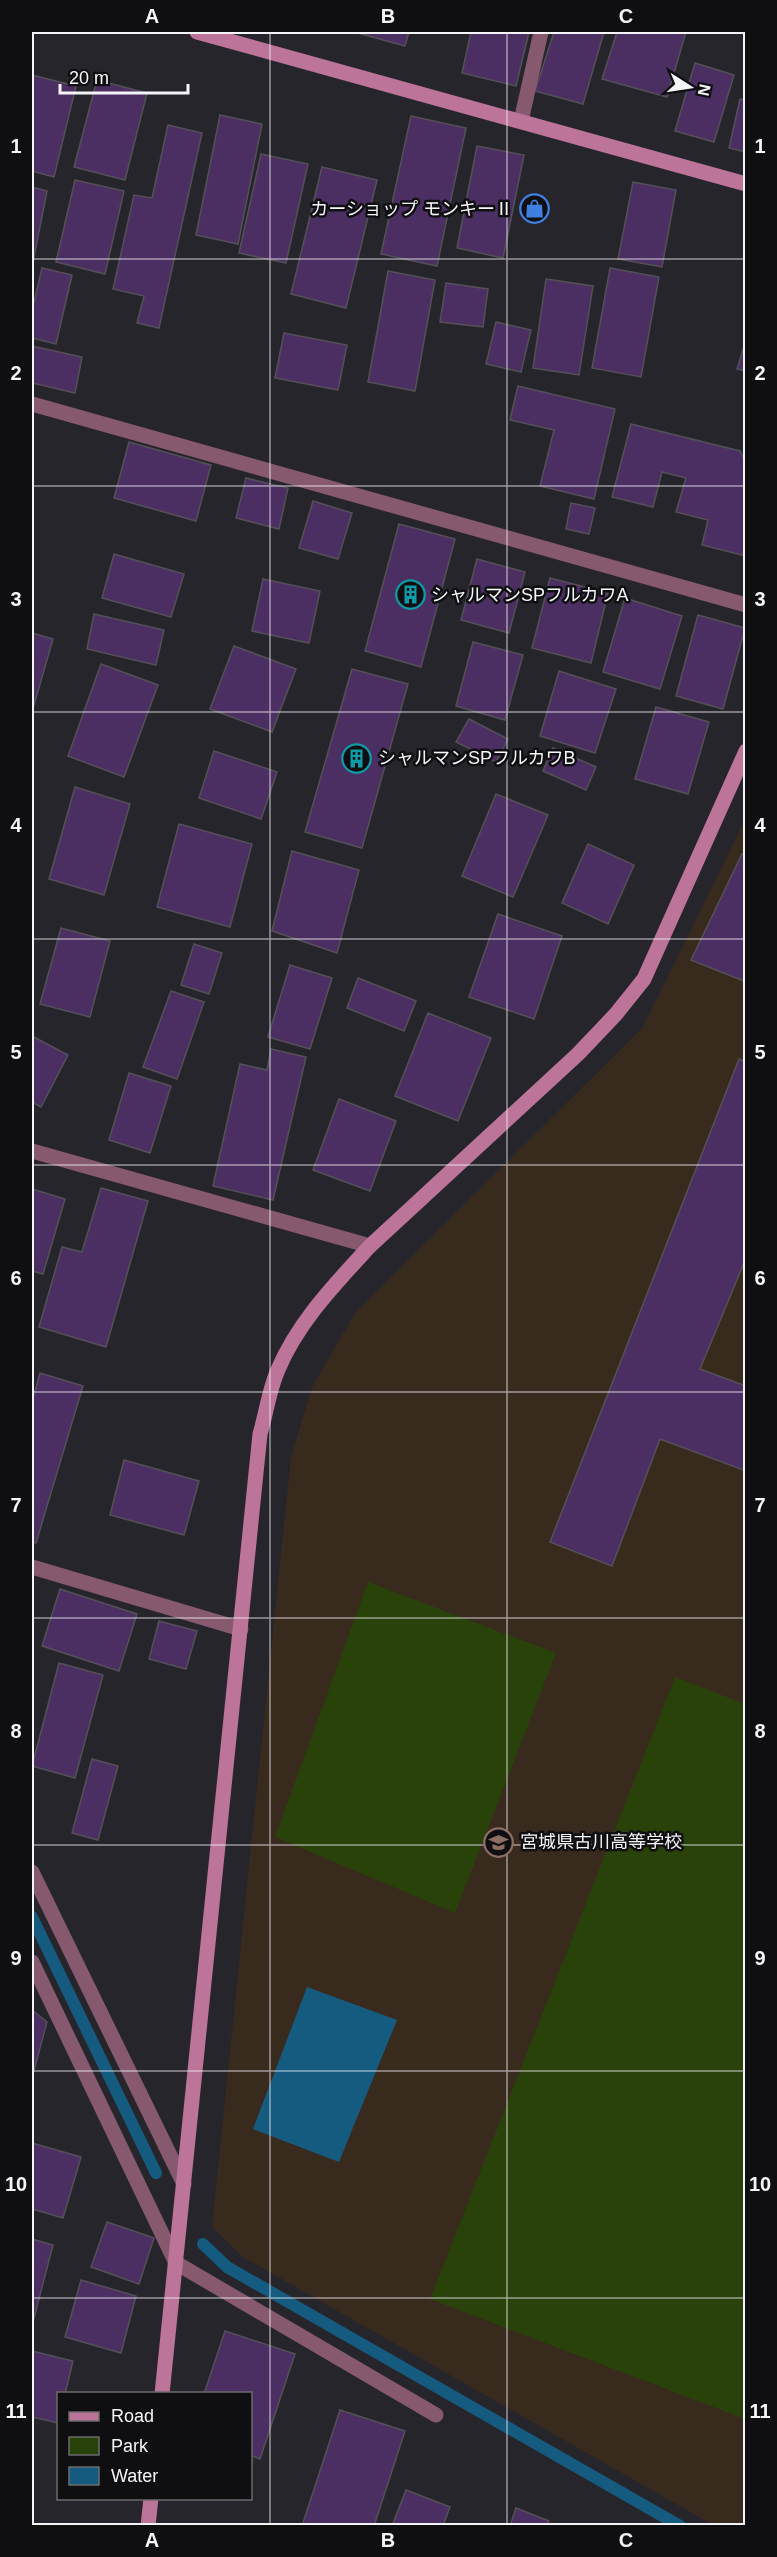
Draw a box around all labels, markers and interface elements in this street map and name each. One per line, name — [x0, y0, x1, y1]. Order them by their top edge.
text: A — [145, 5, 159, 27]
text: B — [381, 5, 395, 27]
text: C — [619, 5, 633, 27]
scale bar — [60, 57, 188, 95]
north arrow — [660, 57, 720, 117]
text: 20 m — [69, 68, 109, 88]
text: N — [695, 83, 714, 97]
text: 1 — [10, 135, 22, 157]
text: 1 — [754, 135, 766, 157]
shop icon: カーショップ モンキーⅡ — [518, 193, 550, 225]
place label: カーショップ モンキーⅡ — [310, 199, 513, 219]
text: 2 — [10, 362, 22, 384]
text: 2 — [754, 362, 766, 384]
building icon: シャルマンSPフルカワA — [394, 579, 426, 611]
place label: シャルマンSPフルカワA — [431, 585, 628, 605]
text: 3 — [10, 588, 22, 610]
text: 3 — [754, 588, 766, 610]
building icon: シャルマンSPフルカワB — [341, 742, 373, 774]
place label: シャルマンSPフルカワB — [378, 748, 575, 768]
text: 4 — [10, 814, 22, 836]
text: 4 — [754, 814, 766, 836]
text: 5 — [10, 1041, 22, 1063]
text: 5 — [754, 1041, 766, 1063]
text: 6 — [10, 1267, 22, 1289]
text: 6 — [754, 1267, 766, 1289]
text: 7 — [10, 1494, 22, 1516]
text: 7 — [754, 1494, 766, 1516]
text: 8 — [10, 1720, 22, 1742]
text: 8 — [754, 1720, 766, 1742]
school or university icon: 宮城県古川高等学校 — [483, 1826, 515, 1858]
place label: 宮城県古川高等学校 — [520, 1832, 682, 1852]
text: 9 — [10, 1947, 22, 1969]
text: 9 — [754, 1947, 766, 1969]
text: 10 — [5, 2173, 27, 2195]
text: 10 — [749, 2173, 771, 2195]
legend — [57, 2392, 252, 2500]
text: 11 — [5, 2400, 27, 2422]
text: 11 — [749, 2400, 771, 2422]
text: Road — [111, 2406, 154, 2426]
text: Park — [111, 2436, 149, 2456]
text: Water — [111, 2466, 158, 2486]
text: A — [145, 2529, 159, 2551]
text: B — [381, 2529, 395, 2551]
text: C — [619, 2529, 633, 2551]

